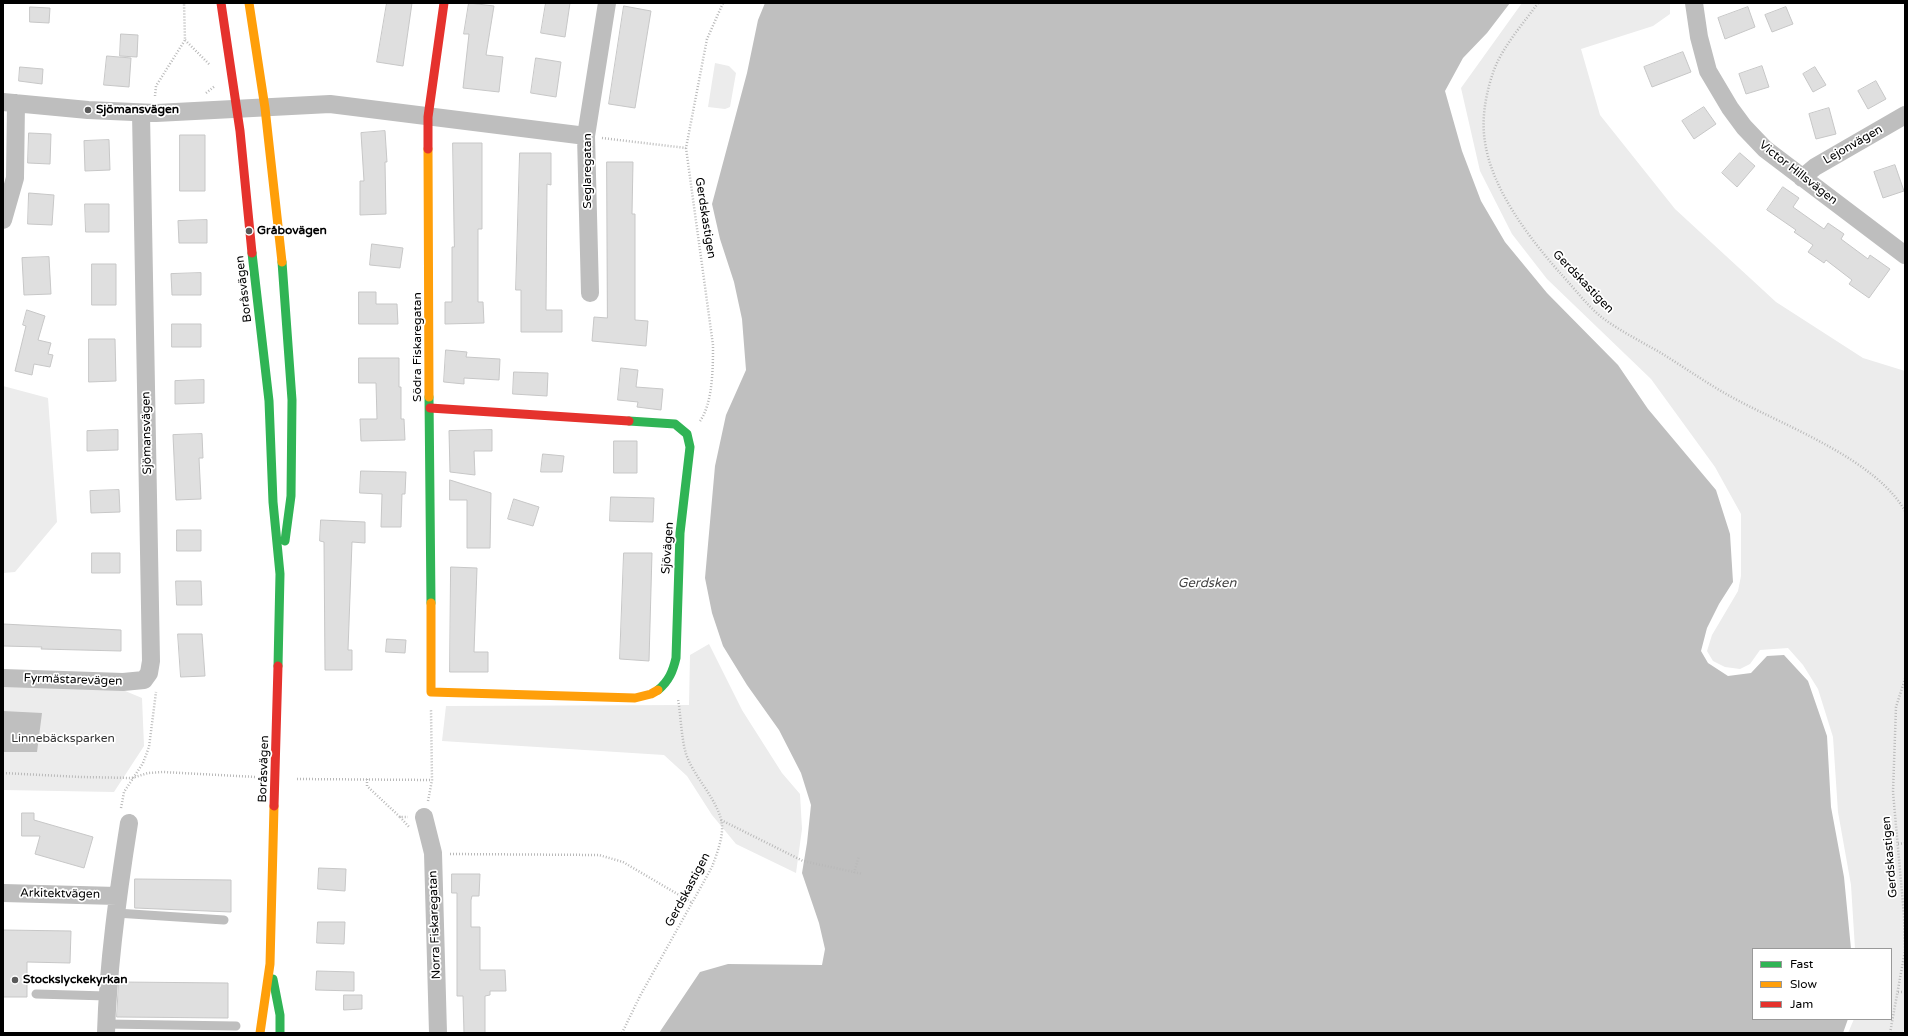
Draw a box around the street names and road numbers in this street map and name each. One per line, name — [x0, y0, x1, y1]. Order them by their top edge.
street label: Lejonvägen — [1821, 122, 1885, 168]
street label: Seglaregatan — [581, 133, 595, 209]
street label: Victor Hillsvägen — [1756, 138, 1840, 208]
street label: Gerdskastigen — [691, 177, 719, 259]
street label: Gerdskastigen — [1549, 248, 1617, 316]
street label: Boråsvägen — [233, 255, 255, 323]
street label: Södra Fiskaregatan — [411, 292, 425, 402]
street label: Sjömansvägen — [139, 391, 155, 475]
street label: Sjövägen — [659, 521, 677, 575]
street label: Fyrmästarevägen — [23, 671, 123, 689]
street label: Boråsvägen — [256, 735, 272, 803]
street label: Gerdskastigen — [1879, 816, 1901, 898]
street label: Gerdskastigen — [662, 851, 714, 929]
street label: Norra Fiskaregatan — [426, 870, 444, 980]
street label: Arkitektvägen — [20, 886, 100, 902]

